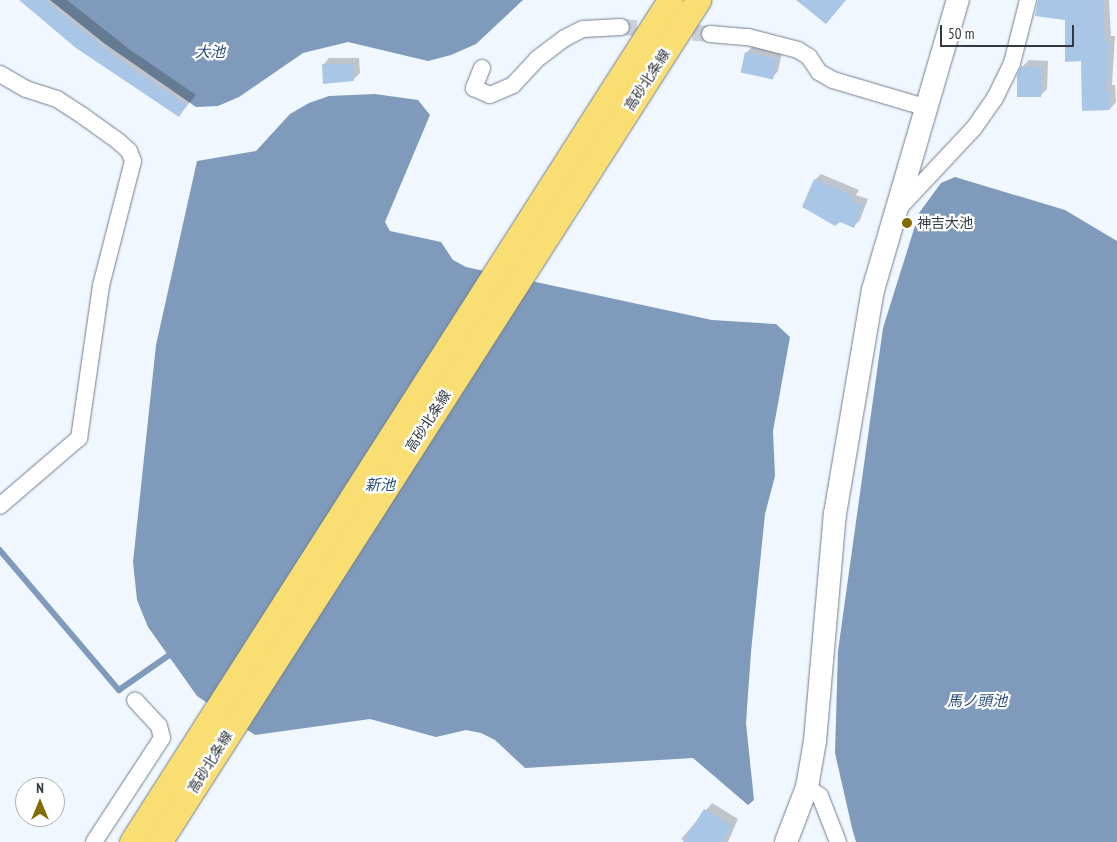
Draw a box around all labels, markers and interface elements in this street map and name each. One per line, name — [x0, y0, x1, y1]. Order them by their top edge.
scale bar — [942, 15, 1076, 47]
text: 50 m — [948, 24, 974, 43]
water label: 大池 — [195, 43, 225, 61]
street label: 高砂北条線 — [621, 46, 673, 114]
place label: 神吉大池 — [917, 215, 973, 231]
marker: 神吉大池 — [901, 217, 913, 229]
street label: 高砂北条線 — [402, 387, 454, 455]
water label: 新池 — [365, 476, 395, 494]
water label: 馬ノ頭池 — [947, 692, 1007, 710]
street label: 高砂北条線 — [184, 728, 236, 796]
north arrow — [15, 777, 65, 827]
text: N — [36, 779, 44, 797]

